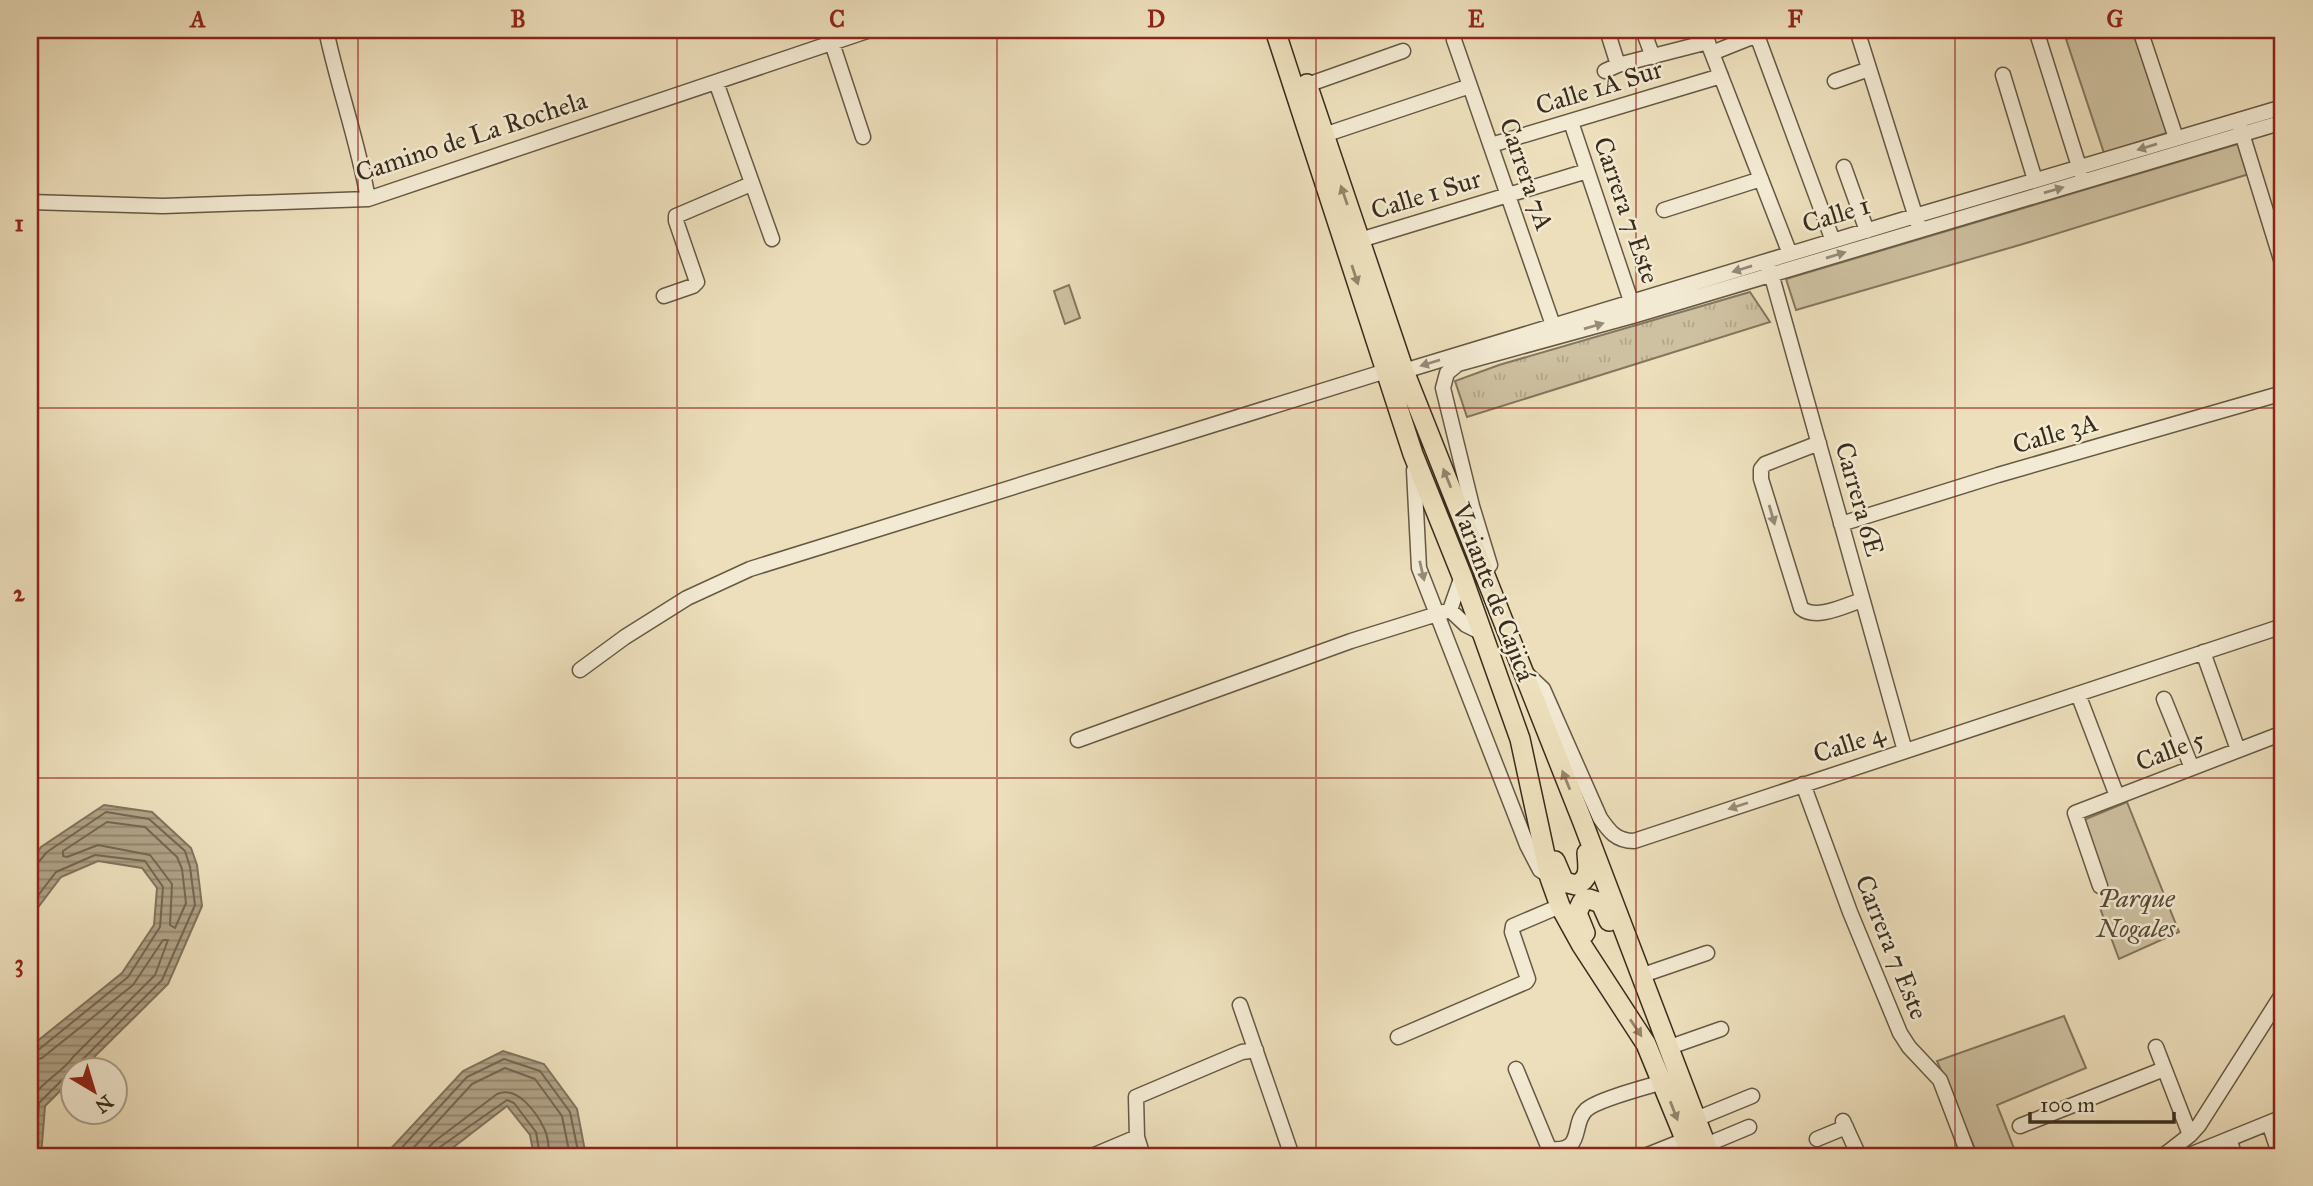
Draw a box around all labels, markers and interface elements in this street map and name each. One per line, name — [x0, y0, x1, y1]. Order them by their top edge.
text: A — [188, 5, 206, 33]
text: B — [510, 5, 526, 33]
text: C — [829, 5, 845, 33]
text: D — [1147, 5, 1165, 33]
text: E — [1468, 5, 1485, 33]
text: F — [1787, 5, 1803, 33]
text: G — [2107, 5, 2124, 33]
street label: Calle 1A Sur — [1532, 52, 1667, 121]
street label: Camino de La Rochela — [351, 83, 591, 189]
street label: Carrera 7A — [1493, 114, 1561, 235]
street label: Carrera 7 Este — [1587, 133, 1667, 288]
one-way arrow — [2136, 142, 2157, 152]
street label: Calle 1 Sur — [1367, 162, 1485, 226]
one-way arrow — [1338, 184, 1349, 205]
one-way arrow — [2044, 184, 2065, 194]
street label: Calle 1 — [1798, 189, 1874, 239]
text: 1 — [14, 209, 24, 237]
one-way arrow — [1826, 249, 1847, 259]
one-way arrow — [1731, 264, 1752, 274]
one-way arrow — [1350, 265, 1361, 286]
one-way arrow — [1583, 320, 1605, 331]
one-way arrow — [1419, 358, 1440, 368]
street label: Calle 3A — [2009, 405, 2102, 460]
street label: Carrera 6E — [1828, 438, 1892, 560]
one-way arrow — [1441, 467, 1452, 488]
street label: Variante de Cajicá — [1445, 498, 1543, 686]
one-way arrow — [1767, 504, 1777, 525]
one-way arrow — [1417, 560, 1428, 582]
text: 2 — [13, 579, 25, 607]
street label: Calle 4 — [1809, 716, 1889, 770]
street label: Calle 5 — [2131, 722, 2209, 778]
one-way arrow — [1560, 770, 1571, 791]
one-way arrow — [1728, 801, 1749, 812]
street label: Carrera 7 Este — [1849, 870, 1936, 1024]
park label: Parque Nogales — [2095, 882, 2176, 944]
text: 3 — [14, 949, 24, 978]
one-way arrow — [1629, 1019, 1642, 1038]
north arrow — [60, 1056, 130, 1126]
scale bar — [2030, 1081, 2173, 1125]
text: N — [91, 1090, 118, 1118]
text: 100 m — [2040, 1092, 2095, 1118]
one-way arrow — [1669, 1100, 1680, 1121]

